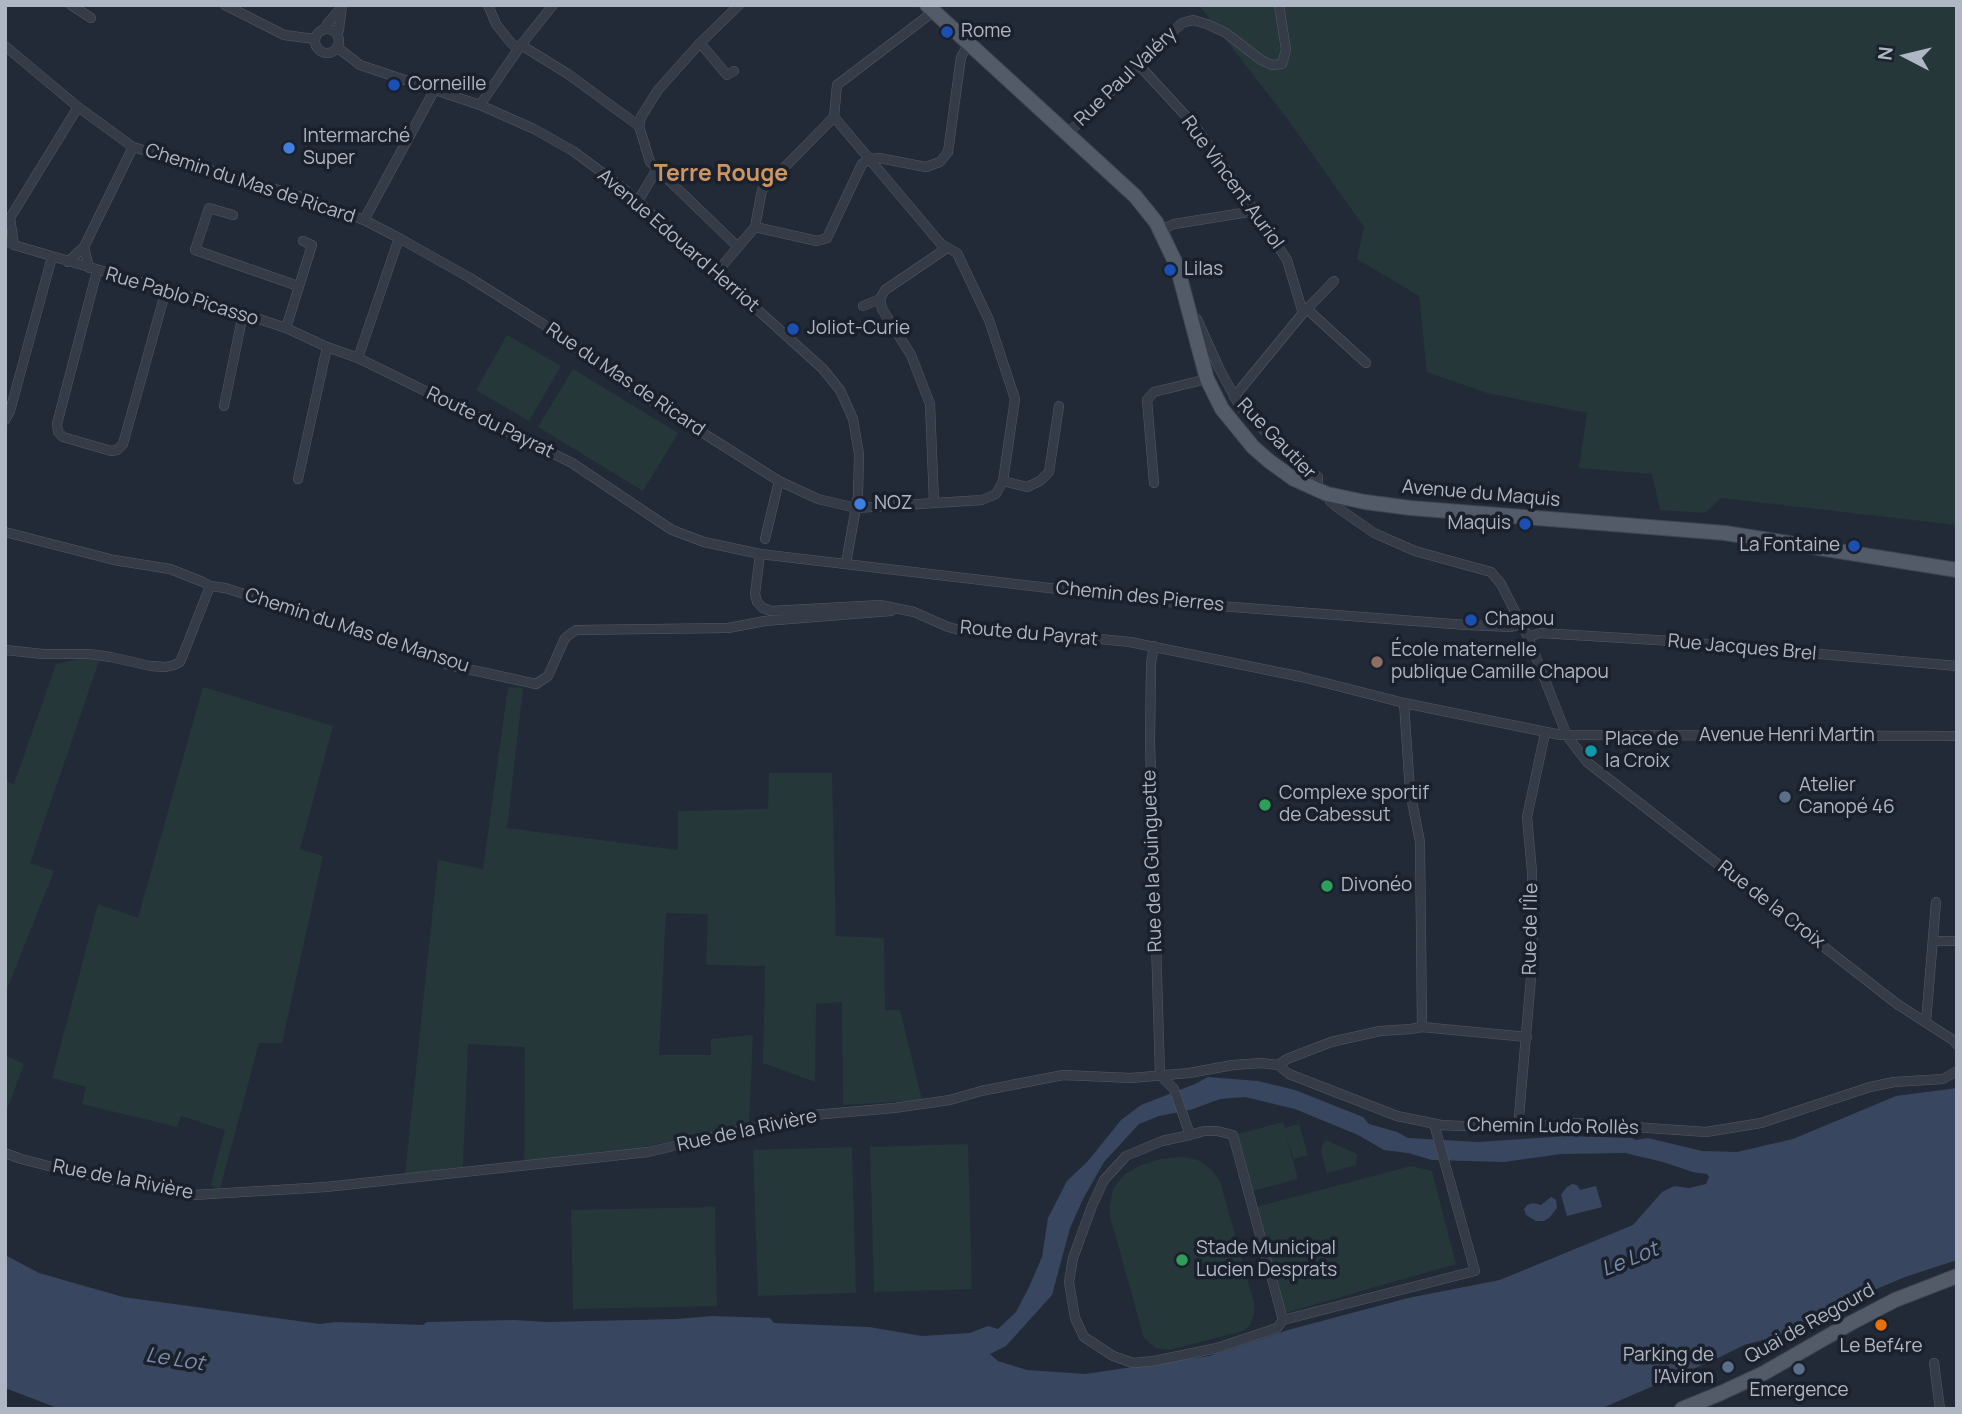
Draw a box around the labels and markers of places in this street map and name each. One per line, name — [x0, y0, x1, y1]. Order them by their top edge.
place label: Rome — [961, 21, 1011, 43]
marker: Rome — [939, 24, 955, 40]
place label: Corneille — [408, 74, 486, 96]
marker: Corneille — [386, 77, 402, 93]
place label: Intermarché Super — [303, 126, 410, 170]
marker: Intermarché Super — [281, 140, 297, 156]
place label: Lilas — [1184, 259, 1223, 281]
marker: Lilas — [1162, 262, 1178, 278]
place label: Joliot-Curie — [807, 318, 910, 340]
marker: Joliot-Curie — [785, 321, 801, 337]
place label: NOZ — [874, 493, 912, 515]
marker: NOZ — [852, 496, 868, 512]
place label: Maquis — [1448, 513, 1511, 535]
marker: Maquis — [1517, 516, 1533, 532]
place label: La Fontaine — [1739, 535, 1840, 557]
marker: La Fontaine — [1846, 538, 1862, 554]
place label: Chapou — [1485, 609, 1554, 631]
marker: Chapou — [1463, 612, 1479, 628]
place label: École maternelle publique Camille Chapou — [1391, 640, 1609, 684]
marker: École maternelle publique Camille Chapou — [1369, 654, 1385, 670]
place label: Place de la Croix — [1605, 729, 1679, 773]
marker: Place de la Croix — [1583, 743, 1599, 759]
place label: Atelier Canopé 46 — [1799, 775, 1895, 819]
place label: Complexe sportif de Cabessut — [1279, 783, 1429, 827]
marker: Atelier Canopé 46 — [1777, 789, 1793, 805]
marker: Complexe sportif de Cabessut — [1257, 797, 1273, 813]
place label: Divonéo — [1341, 875, 1412, 897]
marker: Divonéo — [1319, 878, 1335, 894]
place label: Stade Municipal Lucien Desprats — [1196, 1238, 1337, 1282]
marker: Stade Municipal Lucien Desprats — [1174, 1252, 1190, 1268]
marker: Le Bef4re — [1873, 1317, 1889, 1333]
place label: Le Bef4re — [1839, 1336, 1923, 1358]
place label: Parking de l'Aviron — [1623, 1345, 1714, 1389]
marker: Parking de l'Aviron — [1720, 1359, 1736, 1375]
marker: Emergence — [1791, 1361, 1807, 1377]
place label: Emergence — [1749, 1380, 1849, 1402]

